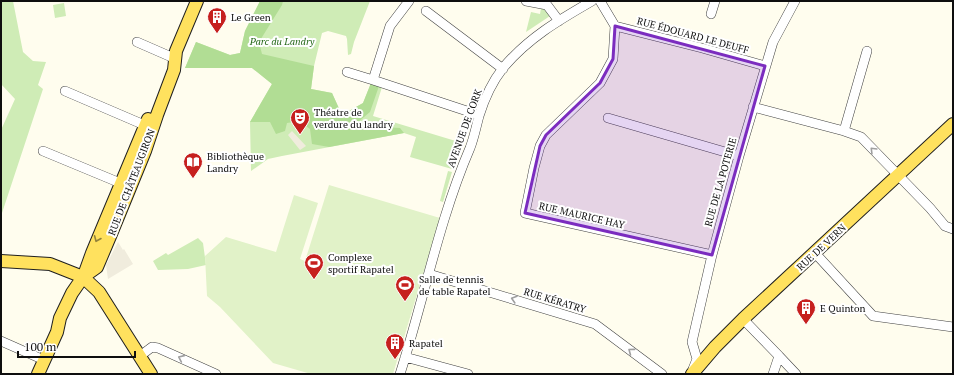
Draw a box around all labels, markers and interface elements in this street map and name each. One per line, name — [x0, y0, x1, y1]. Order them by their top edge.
building icon: Le Green — [206, 6, 228, 34]
place label: Le Green — [231, 11, 271, 24]
street label: RUE ÉDOUARD LE DEUFF — [635, 14, 750, 57]
park label: Parc du Landry — [249, 35, 315, 48]
street label: AVENUE DE CORK — [444, 87, 485, 169]
place label: Théatre de verdure du landry — [313, 106, 394, 131]
theatre icon: Théatre de verdure du landry — [289, 107, 311, 135]
street label: RUE DE CHÂTEAUGIRON — [105, 126, 158, 237]
street label: RUE DE LA POTERIE — [702, 136, 739, 228]
one-way arrow — [871, 147, 878, 155]
place label: Bibliothèque Landry — [207, 150, 264, 175]
library icon: Bibliothèque Landry — [182, 151, 204, 179]
street label: RUE MAURICE HAY — [538, 199, 627, 232]
street label: RUE DE VERN — [794, 221, 849, 274]
one-way arrow — [94, 236, 102, 243]
place label: Complexe sportif Rapatel — [328, 251, 394, 276]
sports icon: Complexe sportif Rapatel — [303, 252, 325, 280]
place label: Salle de tennis de table Rapatel — [419, 273, 491, 298]
sports icon: Salle de tennis de table Rapatel — [394, 274, 416, 302]
street label: RUE KÉRATRY — [522, 285, 588, 316]
one-way arrow — [510, 295, 517, 304]
building icon: E Quinton — [795, 297, 817, 325]
place label: E Quinton — [820, 302, 866, 315]
building icon: Rapatel — [384, 332, 406, 360]
scale bar — [18, 333, 135, 359]
place label: Rapatel — [409, 337, 443, 350]
text: 100 m — [24, 339, 57, 354]
one-way arrow — [628, 348, 635, 355]
one-way arrow — [178, 355, 185, 363]

